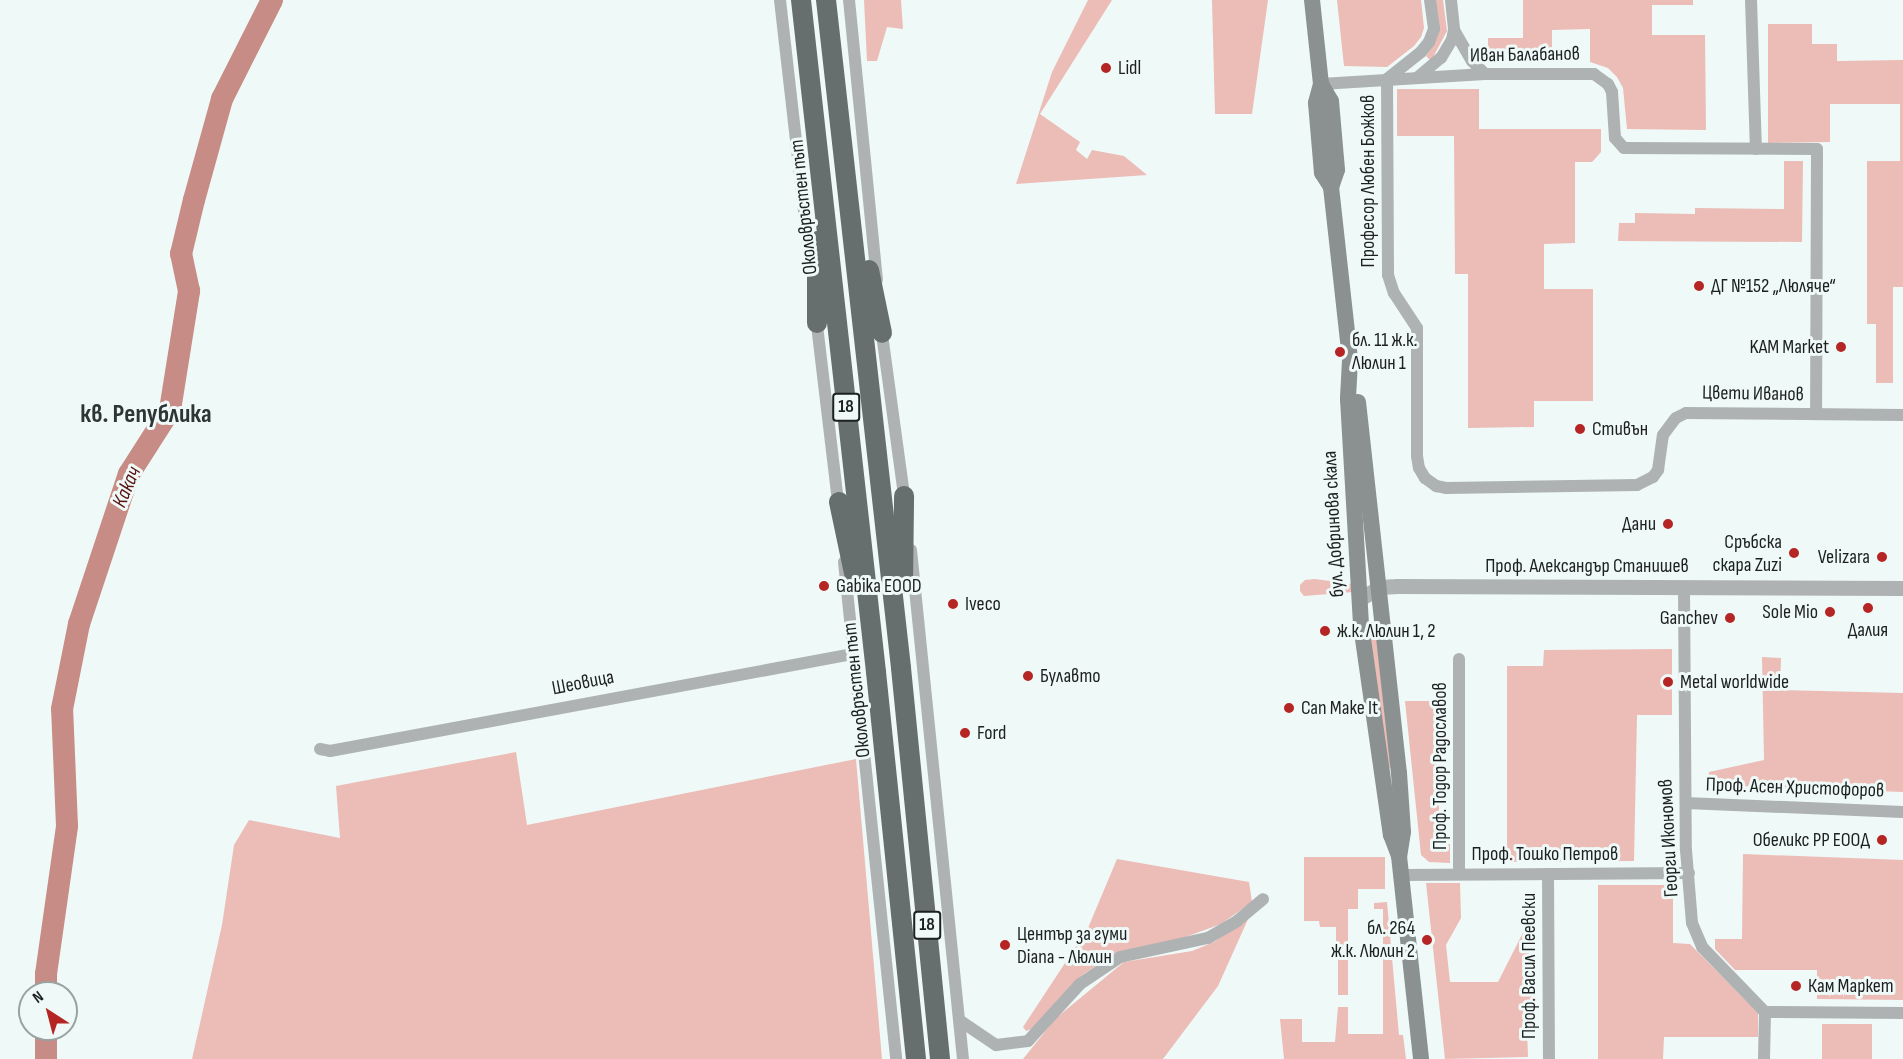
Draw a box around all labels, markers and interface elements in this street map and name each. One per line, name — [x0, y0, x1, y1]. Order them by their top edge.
street label: Иван Балабанов — [1470, 42, 1580, 68]
place label: Lidl — [1118, 56, 1141, 80]
marker: Lidl — [1099, 61, 1113, 75]
street label: Професор Любен Божков — [1356, 95, 1380, 267]
street label: Околовръстен път — [785, 138, 823, 276]
place label: ДГ №152 „Люляче“ — [1711, 274, 1836, 298]
marker: ДГ №152 „Люляче“ — [1692, 279, 1706, 293]
place label: бл. 11 ж.к. Люлин 1 — [1352, 328, 1417, 375]
place label: KAM Market — [1750, 335, 1829, 359]
marker: KAM Market — [1834, 340, 1848, 354]
marker: бл. 11 ж.к. Люлин 1 — [1333, 345, 1347, 359]
street label: Цвети Иванов — [1702, 381, 1804, 407]
road number: 18 — [831, 392, 861, 422]
district label: кв. Република — [80, 399, 212, 431]
place label: Стивън — [1592, 417, 1648, 441]
marker: Стивън — [1573, 422, 1587, 436]
street label: бул. Добринова скала — [1318, 450, 1350, 598]
water label: Какач — [107, 463, 147, 511]
place label: Дани — [1622, 512, 1656, 536]
marker: Дани — [1661, 517, 1675, 531]
place label: Сръбска скара Zuzi — [1712, 530, 1782, 577]
place label: Velizara — [1818, 545, 1870, 569]
marker: Сръбска скара Zuzi — [1787, 546, 1801, 560]
marker: Velizara — [1875, 550, 1889, 564]
street label: Проф. Александър Станишев — [1485, 554, 1689, 578]
place label: Gabika EOOD — [836, 574, 922, 598]
marker: Gabika EOOD — [817, 579, 831, 593]
place label: Iveco — [965, 592, 1001, 616]
marker: Iveco — [946, 597, 960, 611]
place label: Sole Mio — [1762, 600, 1818, 624]
marker: Далия — [1861, 601, 1875, 615]
marker: Sole Mio — [1823, 605, 1837, 619]
place label: Ganchev — [1660, 606, 1718, 630]
marker: Ganchev — [1723, 611, 1737, 625]
place label: Далия — [1848, 618, 1888, 642]
place label: ж.к. Люлин 1, 2 — [1337, 619, 1436, 643]
street label: Околовръстен път — [838, 621, 876, 759]
marker: ж.к. Люлин 1, 2 — [1318, 624, 1332, 638]
place label: Булавто — [1040, 664, 1101, 688]
street label: Шеовица — [550, 665, 616, 701]
marker: Булавто — [1021, 669, 1035, 683]
place label: Metal worldwide — [1680, 670, 1789, 694]
marker: Metal worldwide — [1661, 675, 1675, 689]
street label: Проф. Тодор Радославов — [1428, 682, 1452, 850]
place label: Can Make It — [1301, 696, 1378, 720]
marker: Can Make It — [1282, 701, 1296, 715]
place label: Ford — [977, 721, 1006, 745]
marker: Ford — [958, 726, 972, 740]
street label: Проф. Асен Христофоров — [1705, 773, 1885, 803]
street label: Георги Икономов — [1654, 778, 1684, 898]
place label: Обеликс РР ЕООД — [1753, 828, 1870, 852]
marker: Обеликс РР ЕООД — [1875, 833, 1889, 847]
street label: Проф. Тошко Петров — [1472, 842, 1618, 866]
street label: Проф. Васил Пеевски — [1517, 893, 1541, 1039]
road number: 18 — [912, 910, 942, 940]
place label: бл. 264 ж.к. Люлин 2 — [1331, 916, 1415, 963]
place label: Център за гуми Diana - Люлин — [1017, 922, 1127, 969]
marker: бл. 264 ж.к. Люлин 2 — [1420, 933, 1434, 947]
marker: Център за гуми Diana - Люлин — [998, 938, 1012, 952]
place label: Кам Маркет — [1808, 974, 1894, 998]
marker: Кам Маркет — [1789, 979, 1803, 993]
north arrow — [18, 981, 78, 1041]
text: N — [29, 987, 47, 1008]

